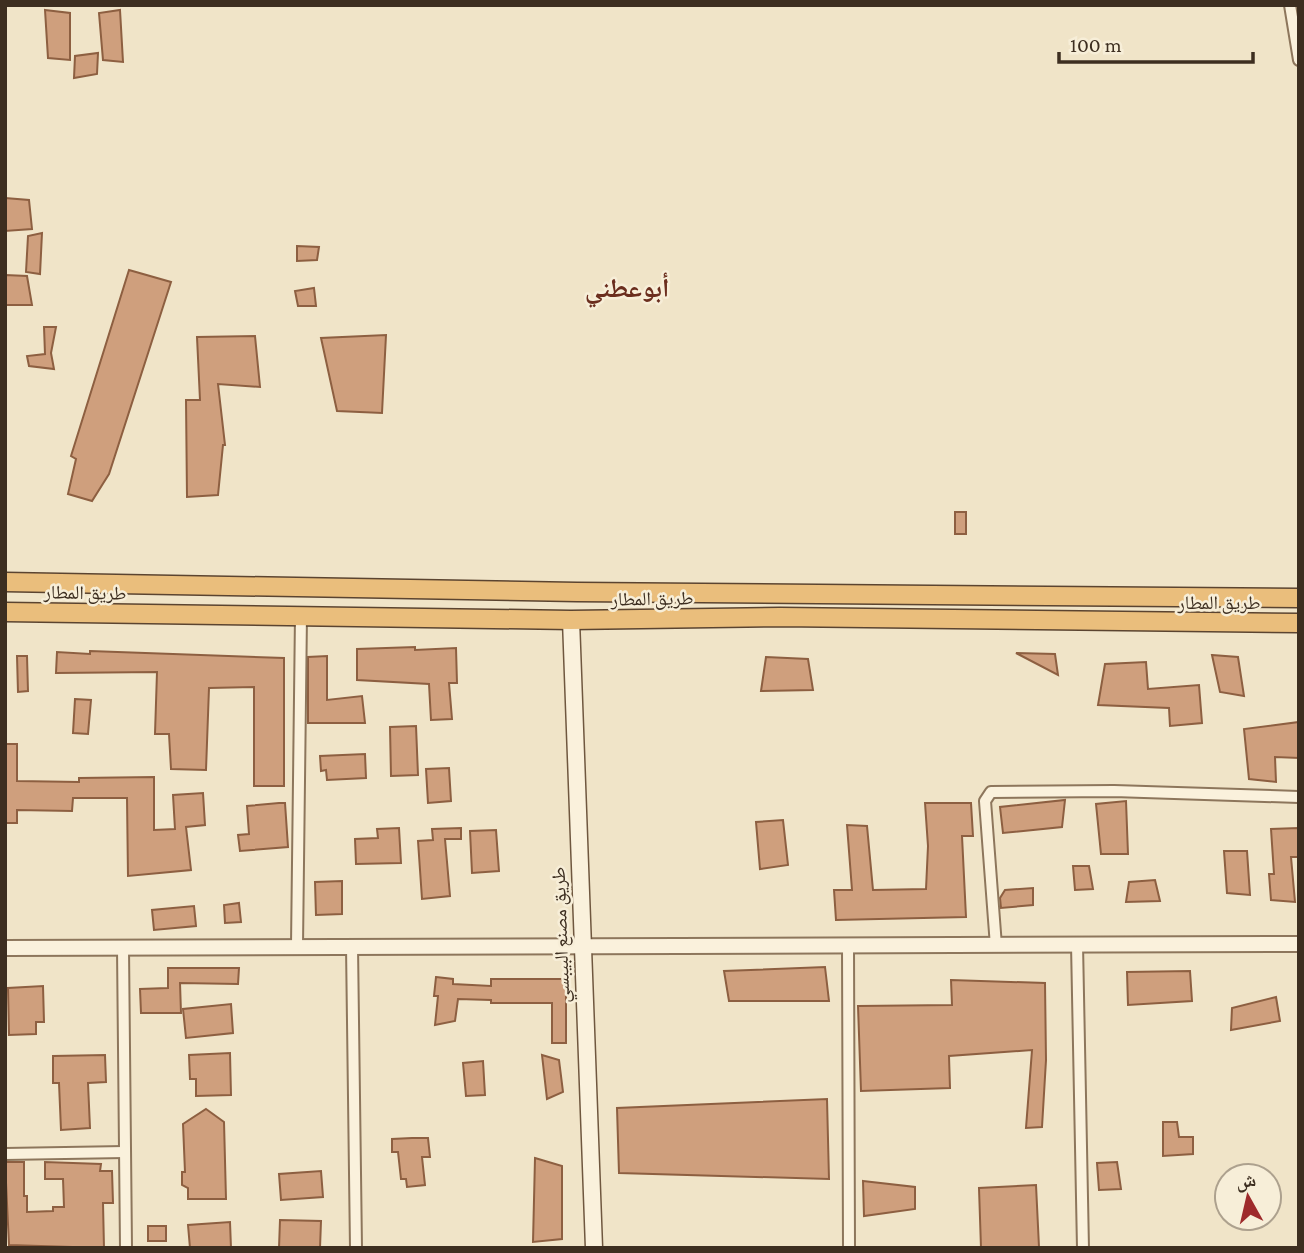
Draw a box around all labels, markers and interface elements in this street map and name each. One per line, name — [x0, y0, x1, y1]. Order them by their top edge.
scale bar — [1059, 21, 1253, 65]
text: 100 m — [1070, 33, 1122, 57]
district label: أبوعطني — [585, 272, 669, 308]
street label: طريق المطار — [42, 581, 127, 605]
street label: طريق المطار — [609, 587, 694, 611]
street label: طريق المطار — [1177, 592, 1260, 614]
street label: طريق مصنع البيبسي — [548, 866, 578, 1003]
north arrow — [1213, 1162, 1283, 1232]
text: ش — [1234, 1169, 1257, 1193]

